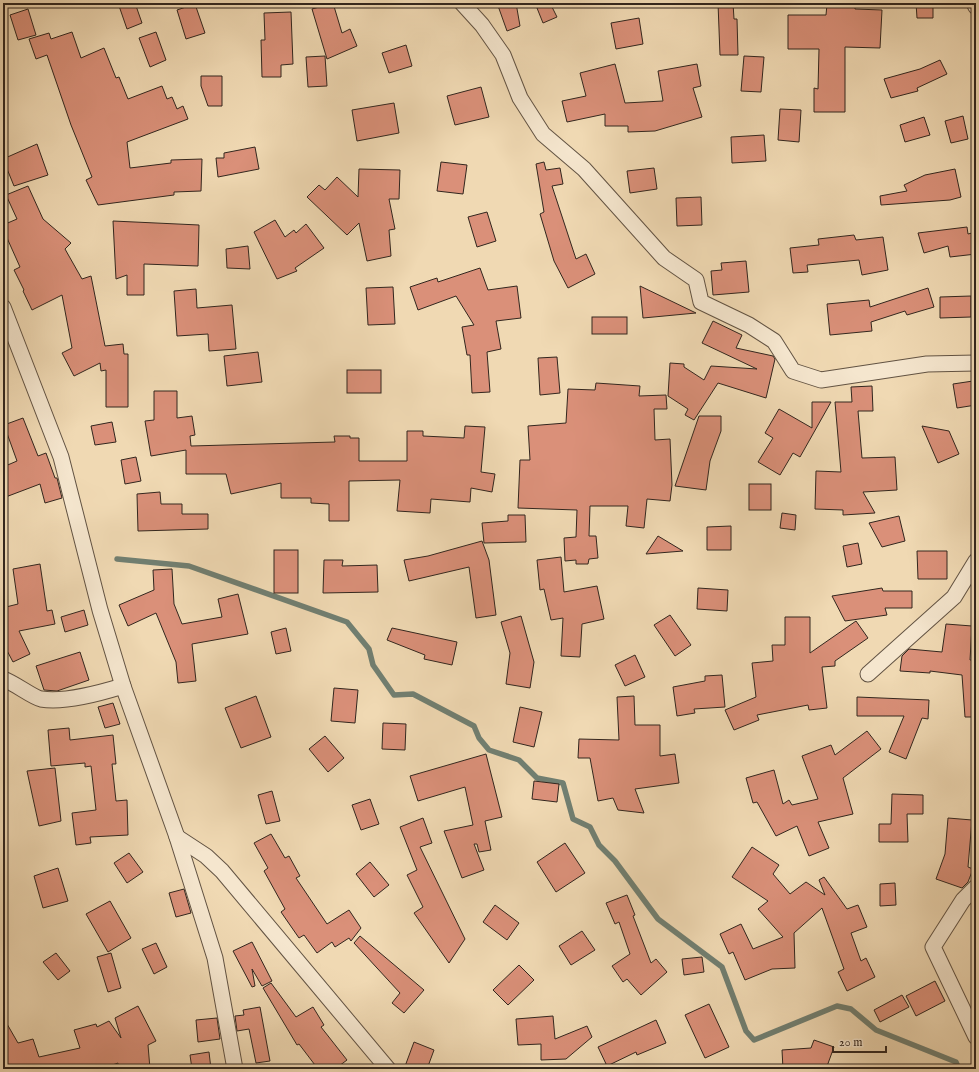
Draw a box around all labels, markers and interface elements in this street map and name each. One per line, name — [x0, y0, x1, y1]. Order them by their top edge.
scale bar — [833, 1028, 886, 1054]
text: 20 m — [839, 1035, 862, 1050]

